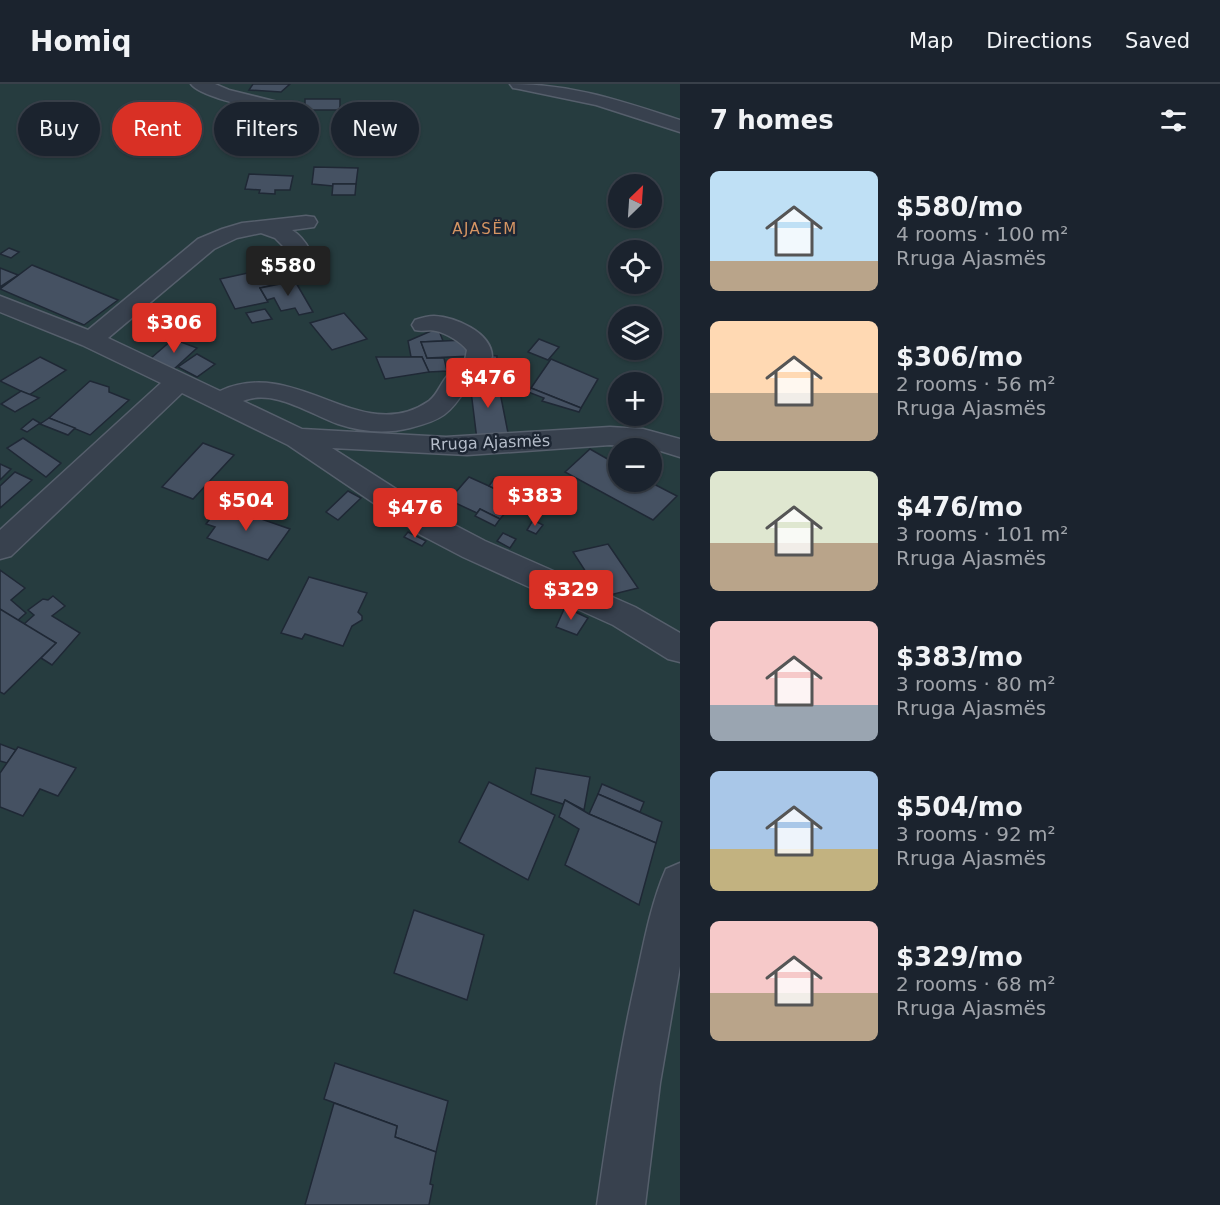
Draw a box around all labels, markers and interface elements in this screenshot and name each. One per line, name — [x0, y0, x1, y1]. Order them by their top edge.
text: Homiq — [30, 25, 132, 58]
text: Map — [909, 29, 953, 53]
text: Directions — [986, 29, 1092, 53]
text: Saved — [1125, 29, 1190, 53]
chip: Buy — [18, 102, 100, 156]
chip: Rent — [112, 102, 202, 156]
chip: Filters — [214, 102, 319, 156]
chip: New — [331, 102, 419, 156]
icon: filters — [1157, 104, 1190, 137]
text: 7 homes — [710, 105, 834, 135]
north arrow — [608, 174, 662, 228]
map controls — [608, 174, 662, 492]
text: $580/mo — [896, 192, 1023, 222]
icon: home — [758, 195, 830, 267]
district label: AJASËM — [452, 219, 518, 238]
text: 4 rooms · 100 m² — [896, 222, 1068, 246]
button: locate — [608, 240, 662, 294]
pin: $580 — [252, 246, 324, 297]
text: Rruga Ajasmës — [896, 246, 1046, 270]
text: $580 — [260, 253, 316, 277]
pin: $306 — [138, 303, 210, 354]
button: layers — [608, 306, 662, 360]
text: $306 — [146, 310, 202, 334]
text: $306/mo — [896, 342, 1023, 372]
icon: home — [758, 345, 830, 417]
pin: $476 — [452, 358, 524, 409]
text: $476 — [460, 365, 516, 389]
button: + — [608, 372, 662, 426]
text: 2 rooms · 56 m² — [896, 372, 1056, 396]
text: Rruga Ajasmës — [896, 396, 1046, 420]
street label: Rruga Ajasmës — [430, 431, 550, 454]
button: − — [608, 438, 662, 492]
pin: $383 — [499, 476, 571, 527]
pin: $504 — [210, 481, 282, 532]
text: $383 — [507, 483, 563, 507]
text: $504 — [218, 488, 274, 512]
pin: $476 — [379, 488, 451, 539]
text: $476/mo — [896, 492, 1023, 522]
text: $476 — [387, 495, 443, 519]
icon: home — [758, 495, 830, 567]
text: 3 rooms · 101 m² — [896, 522, 1068, 546]
text: Rruga Ajasmës — [896, 546, 1046, 570]
pin: $329 — [535, 570, 607, 621]
text: $329 — [543, 577, 599, 601]
text: $383/mo — [896, 642, 1023, 672]
icon: home — [758, 645, 830, 717]
text: 3 rooms · 80 m² — [896, 672, 1056, 696]
text: Rruga Ajasmës — [896, 696, 1046, 720]
text: $504/mo — [896, 792, 1023, 822]
icon: home — [758, 795, 830, 867]
text: 3 rooms · 92 m² — [896, 822, 1056, 846]
text: Rruga Ajasmës — [896, 846, 1046, 870]
text: $329/mo — [896, 942, 1023, 972]
icon: home — [758, 945, 830, 1017]
text: 2 rooms · 68 m² — [896, 972, 1056, 996]
text: Rruga Ajasmës — [896, 996, 1046, 1020]

